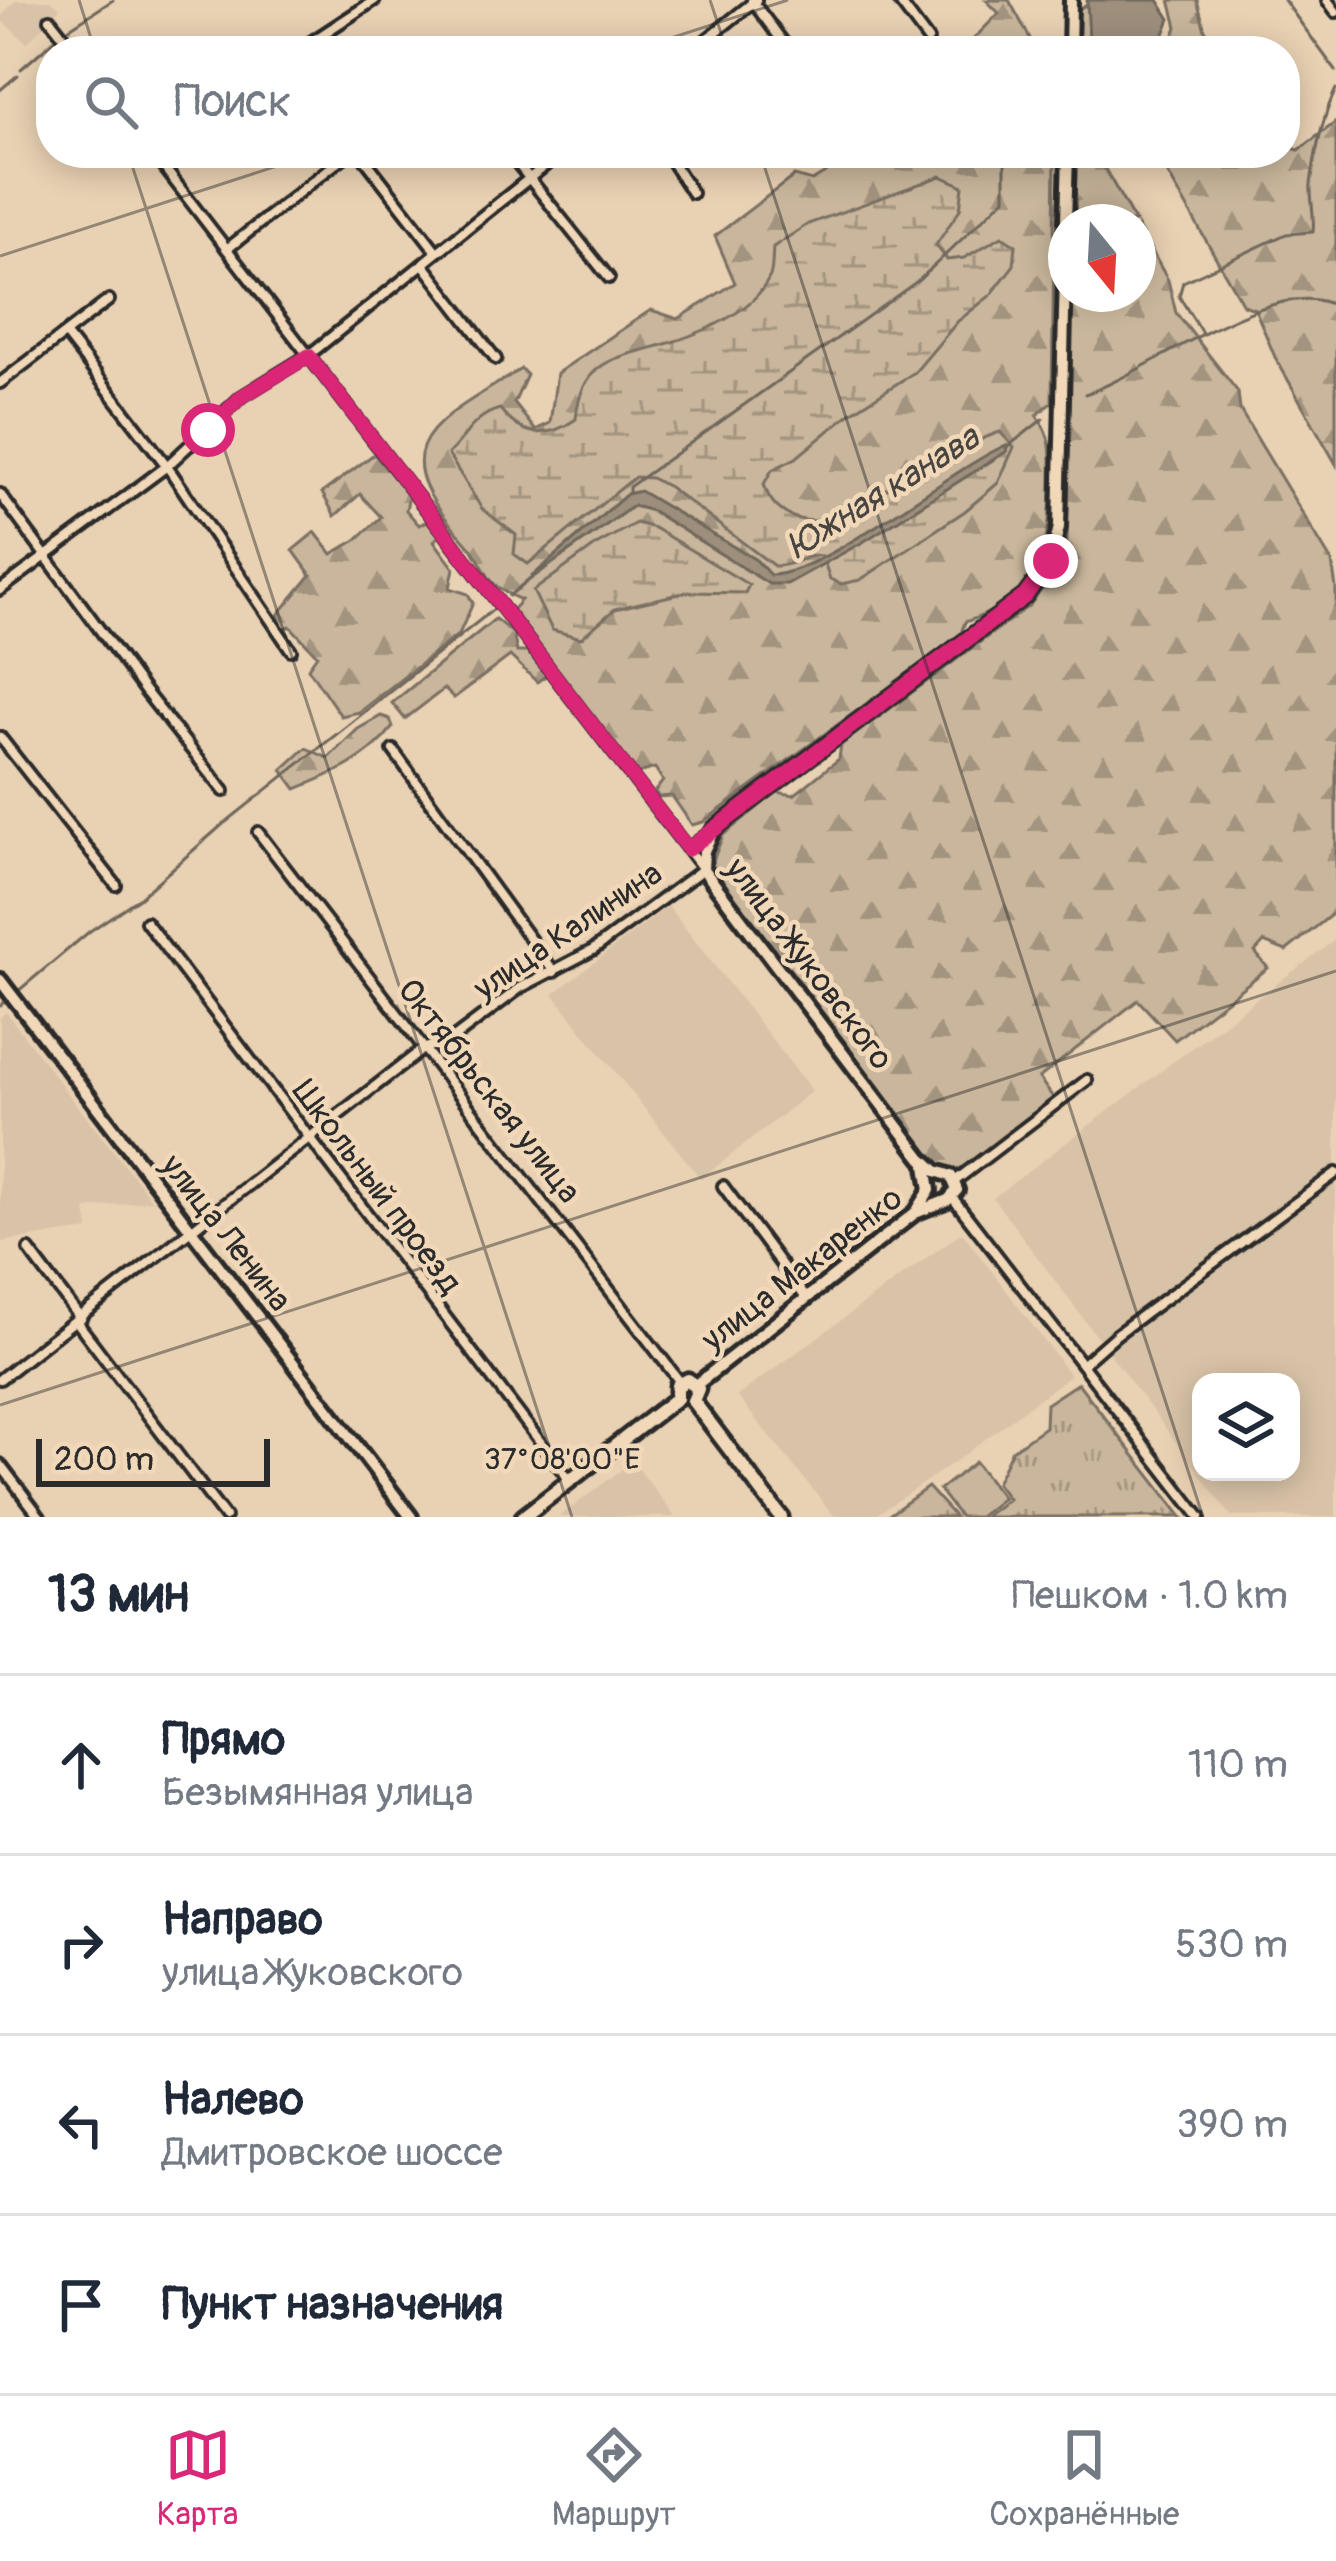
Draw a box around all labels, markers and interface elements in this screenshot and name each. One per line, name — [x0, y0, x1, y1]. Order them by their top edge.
search box — [36, 36, 1300, 168]
icon: search — [78, 69, 144, 135]
text: Поиск — [174, 74, 291, 130]
north arrow — [1048, 204, 1156, 312]
route start — [181, 403, 235, 457]
water label: Южная канава — [779, 414, 989, 569]
route end — [1024, 534, 1078, 588]
street label: улица Жуковского — [715, 849, 902, 1078]
street label: улица Калинина — [465, 853, 670, 1010]
street label: Октябрьская улица — [389, 971, 589, 1211]
street label: Школьный проезд — [283, 1072, 471, 1302]
street label: улица Ленина — [151, 1145, 300, 1320]
street label: улица Макаренко — [693, 1178, 911, 1361]
map controls — [1192, 1373, 1300, 1481]
button: layers — [1192, 1373, 1300, 1481]
scale bar — [36, 1433, 270, 1486]
text: 200 m — [54, 1439, 154, 1480]
text: 37°08'00"E — [484, 1441, 640, 1478]
text: 13 мин — [48, 1563, 189, 1627]
text: Пешком · 1.0 km — [1012, 1571, 1288, 1620]
text: Прямо — [162, 1712, 285, 1768]
icon: ahead — [48, 1732, 114, 1798]
text: 110 m — [1188, 1740, 1288, 1789]
text: Безымянная улица — [162, 1768, 474, 1817]
text: Направо — [162, 1892, 323, 1948]
icon: right — [48, 1912, 114, 1978]
text: 530 m — [1175, 1920, 1288, 1969]
text: улица Жуковского — [162, 1948, 463, 1997]
text: Налево — [162, 2072, 304, 2128]
icon: left — [48, 2092, 114, 2158]
text: 390 m — [1176, 2100, 1288, 2149]
text: Дмитровское шоссе — [162, 2128, 503, 2177]
icon: arrive — [48, 2272, 114, 2338]
text: Пункт назначения — [162, 2277, 503, 2333]
tab: Карта — [157, 2422, 238, 2535]
tab: Маршрут — [552, 2422, 676, 2535]
tab: Сохранённые — [989, 2422, 1179, 2535]

